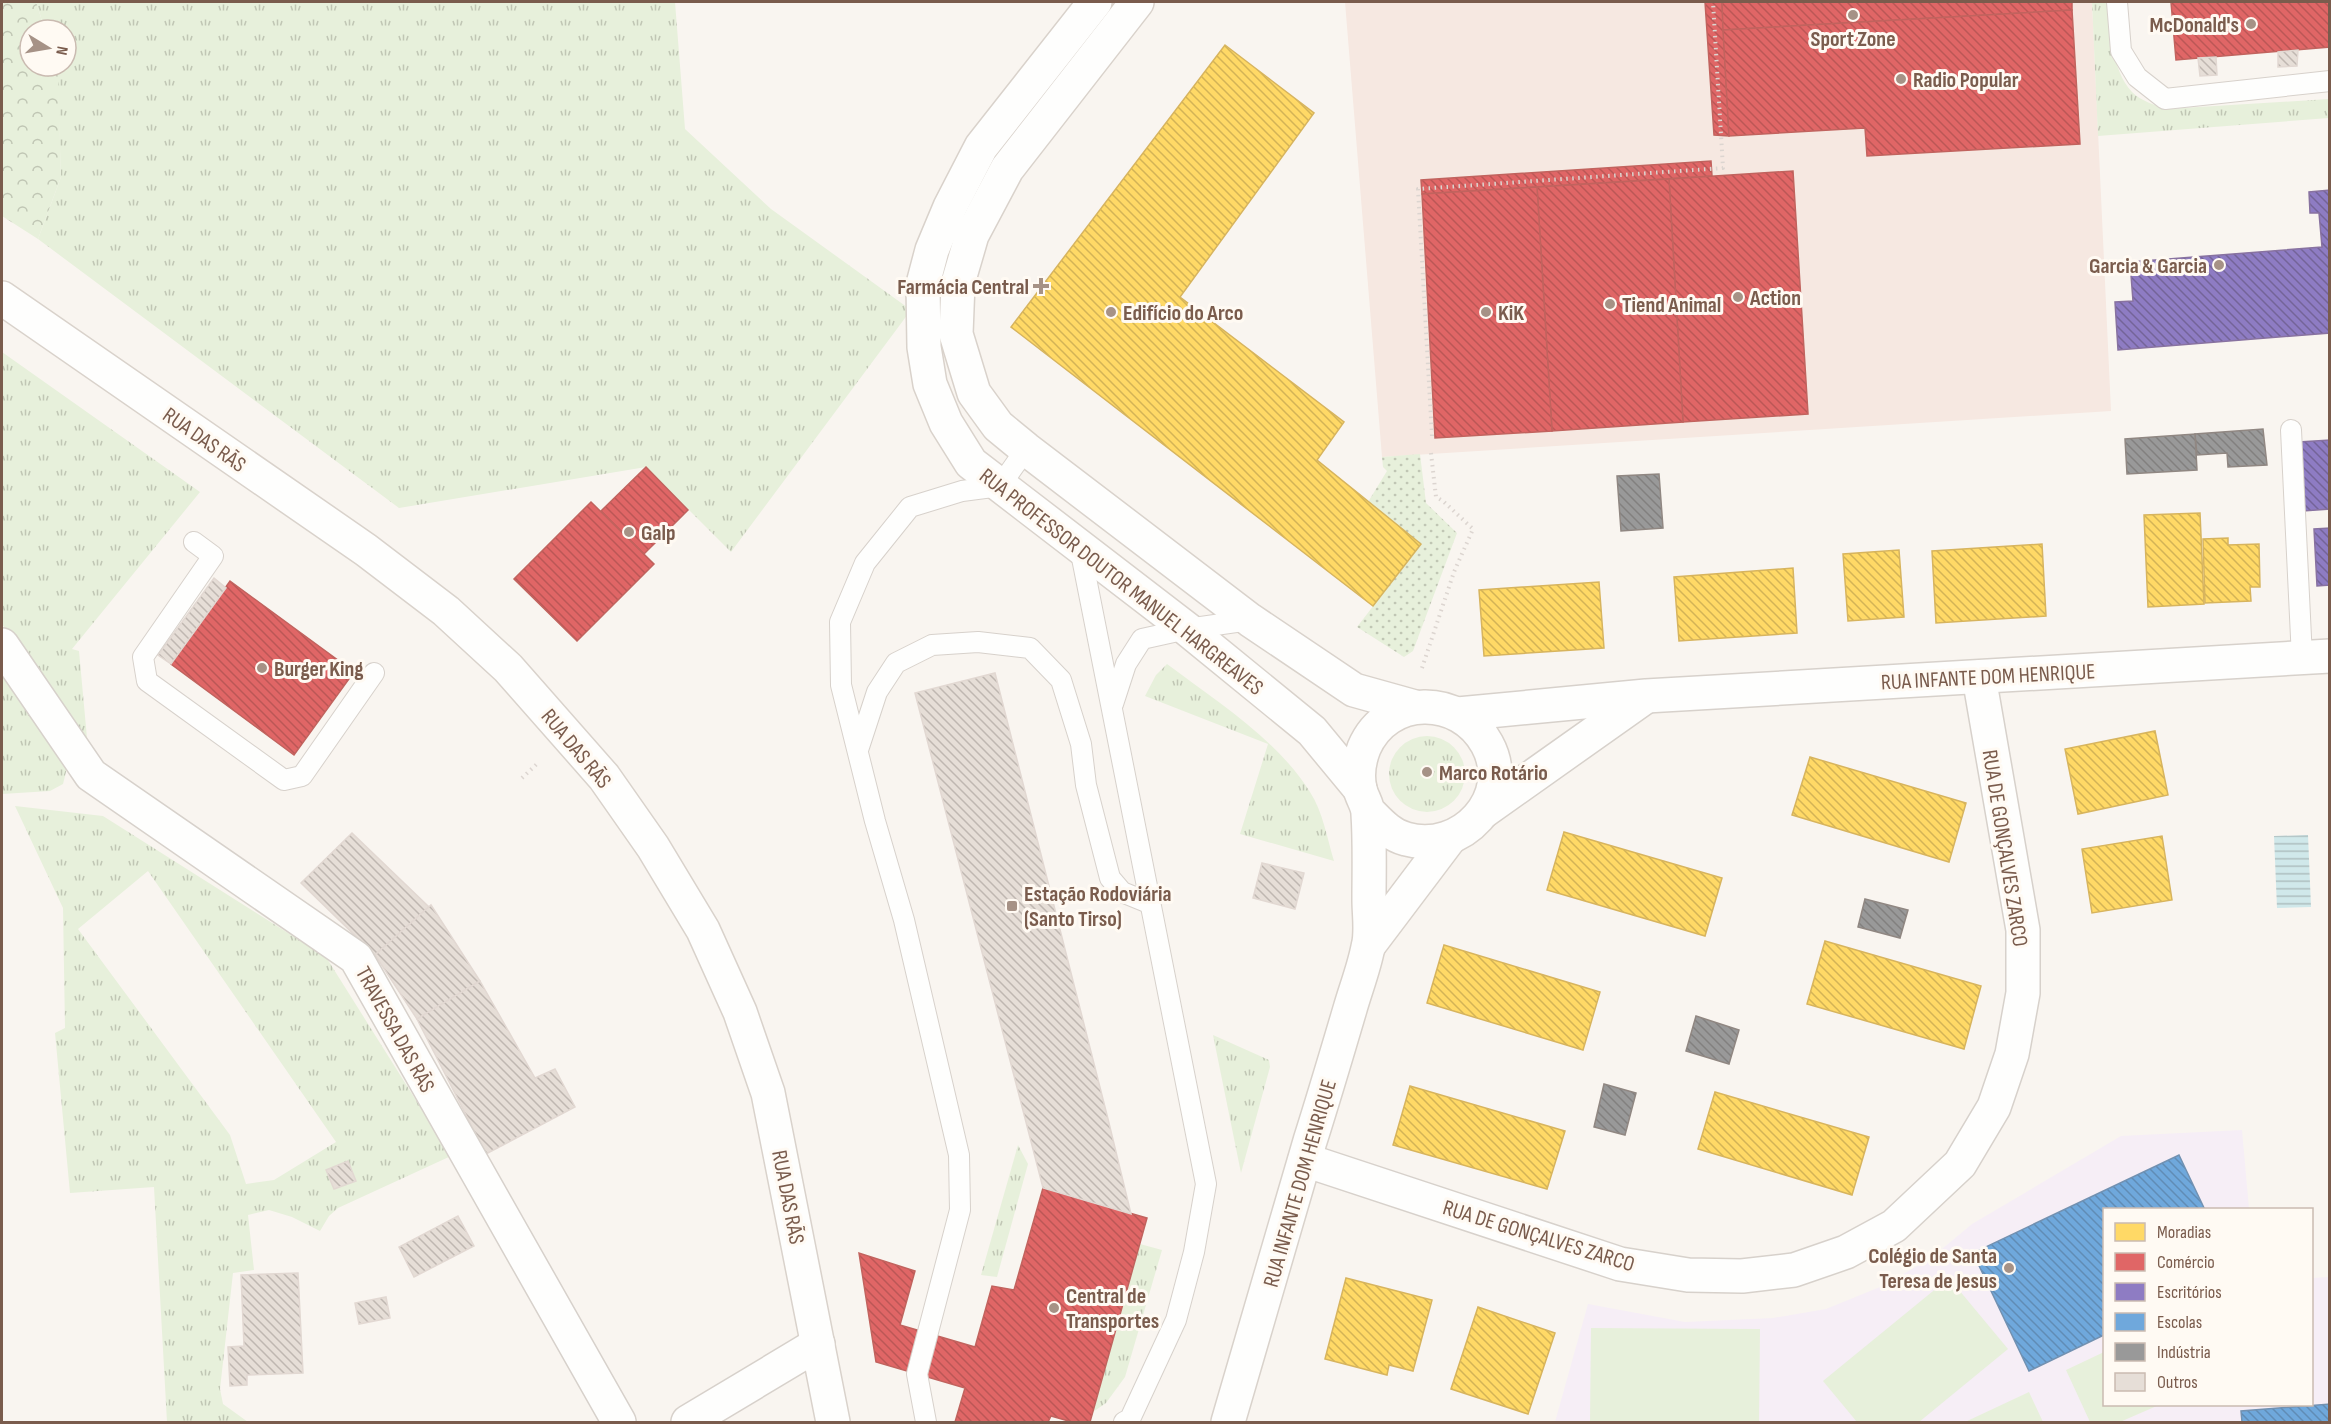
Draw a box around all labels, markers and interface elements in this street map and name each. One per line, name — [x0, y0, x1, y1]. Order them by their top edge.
marker: Sport Zone — [1846, 8, 1860, 22]
place label: McDonald's — [2150, 12, 2239, 39]
marker: McDonald's — [2244, 17, 2258, 31]
north arrow — [18, 18, 78, 78]
place label: Sport Zone — [1810, 26, 1896, 53]
text: N — [51, 45, 71, 57]
place label: Radio Popular — [1913, 67, 2019, 94]
marker: Radio Popular — [1894, 72, 1908, 86]
place label: Garcia & Garcia — [2089, 253, 2207, 280]
marker: Garcia & Garcia — [2212, 258, 2226, 272]
place label: Farmácia Central — [897, 274, 1029, 301]
marker: Farmácia Central — [1034, 279, 1048, 293]
place label: Action — [1749, 285, 1801, 312]
marker: Action — [1731, 290, 1745, 304]
place label: Tiend Animal — [1622, 292, 1721, 319]
marker: Tiend Animal — [1603, 297, 1617, 311]
place label: Edifício do Arco — [1123, 300, 1243, 327]
place label: KiK — [1498, 300, 1524, 327]
marker: Edifício do Arco — [1104, 305, 1118, 319]
marker: KiK — [1479, 305, 1493, 319]
street label: RUA DAS RÃS — [157, 402, 251, 479]
street label: RUA PROFESSOR DOUTOR MANUEL HARGREAVES — [974, 463, 1269, 702]
place label: Galp — [641, 520, 675, 547]
marker: Galp — [622, 525, 636, 539]
place label: Burger King — [274, 656, 364, 683]
street label: RUA INFANTE DOM HENRIQUE — [1880, 658, 2096, 697]
marker: Burger King — [255, 661, 269, 675]
street label: RUA DAS RÃS — [535, 704, 617, 794]
street label: RUA DE GONÇALVES ZARCO — [1976, 748, 2033, 949]
place label: Marco Rotário — [1439, 760, 1548, 787]
marker: Marco Rotário — [1420, 765, 1434, 779]
place label: Estação Rodoviária (Santo Tirso) — [1024, 881, 1171, 933]
marker: Estação Rodoviária (Santo Tirso) — [1005, 899, 1019, 913]
street label: TRAVESSA DAS RÃS — [349, 962, 440, 1097]
street label: RUA INFANTE DOM HENRIQUE — [1258, 1076, 1343, 1290]
street label: RUA DAS RÃS — [765, 1148, 810, 1247]
street label: RUA DE GONÇALVES ZARCO — [1439, 1194, 1638, 1278]
legend — [2103, 1208, 2313, 1406]
text: Moradias — [2157, 1222, 2211, 1243]
place label: Colégio de Santa Teresa de Jesus — [1868, 1243, 1997, 1295]
text: Comércio — [2157, 1252, 2215, 1273]
marker: Colégio de Santa Teresa de Jesus — [2002, 1261, 2016, 1275]
text: Escritórios — [2157, 1282, 2222, 1303]
place label: Central de Transportes — [1066, 1283, 1159, 1335]
marker: Central de Transportes — [1047, 1301, 1061, 1315]
text: Escolas — [2157, 1312, 2202, 1333]
text: Indústria — [2157, 1342, 2211, 1363]
text: Outros — [2157, 1372, 2198, 1393]

